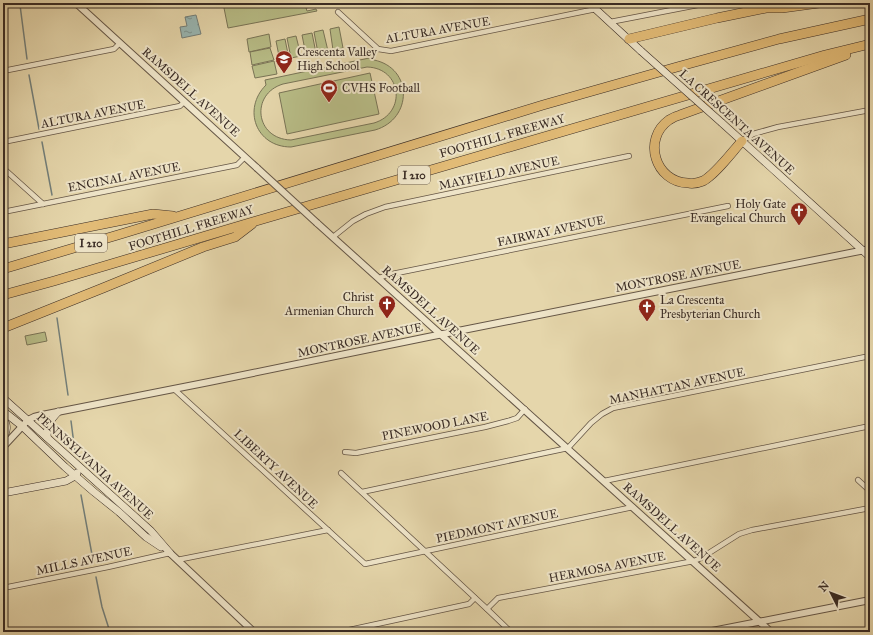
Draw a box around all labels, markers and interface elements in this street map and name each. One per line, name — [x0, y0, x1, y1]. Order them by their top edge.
street label: ALTURA AVENUE — [384, 14, 492, 46]
street label: RAMSDELL AVENUE — [139, 45, 243, 140]
place label: Crescenta Valley High School — [297, 45, 377, 74]
school or university icon: Crescenta Valley High School — [274, 49, 294, 74]
street label: LA CRESCENTA AVENUE — [677, 67, 798, 178]
sports icon: CVHS Football — [319, 78, 339, 103]
place label: CVHS Football — [342, 81, 421, 95]
street label: ALTURA AVENUE — [39, 97, 147, 131]
street label: FOOTHILL FREEWAY — [438, 111, 567, 161]
street label: MAYFIELD AVENUE — [438, 153, 561, 193]
street label: ENCINAL AVENUE — [67, 159, 182, 195]
road number: I 210 — [398, 166, 430, 184]
place label: Holy Gate Evangelical Church — [690, 197, 786, 226]
church icon: Holy Gate Evangelical Church — [789, 201, 809, 226]
street label: FOOTHILL FREEWAY — [127, 202, 255, 254]
street label: FAIRWAY AVENUE — [496, 213, 606, 249]
road number: I 210 — [75, 234, 107, 252]
street label: MONTROSE AVENUE — [614, 257, 742, 295]
street label: RAMSDELL AVENUE — [379, 263, 483, 358]
place label: Christ Armenian Church — [284, 290, 375, 318]
place label: La Crescenta Presbyterian Church — [660, 293, 761, 321]
church icon: Christ Armenian Church — [377, 294, 397, 319]
church icon: La Crescenta Presbyterian Church — [637, 297, 657, 322]
street label: MONTROSE AVENUE — [296, 320, 424, 360]
street label: MANHATTAN AVENUE — [608, 365, 747, 407]
street label: PINEWOOD LANE — [381, 409, 490, 443]
street label: PENNSYLVANIA AVENUE — [34, 410, 157, 522]
street label: LIBERTY AVENUE — [231, 427, 321, 512]
street label: RAMSDELL AVENUE — [620, 480, 724, 575]
street label: PIEDMONT AVENUE — [435, 506, 560, 546]
street label: MILLS AVENUE — [35, 544, 133, 578]
street label: HERMOSA AVENUE — [547, 549, 667, 585]
north arrow — [811, 573, 851, 613]
text: N — [816, 578, 832, 594]

